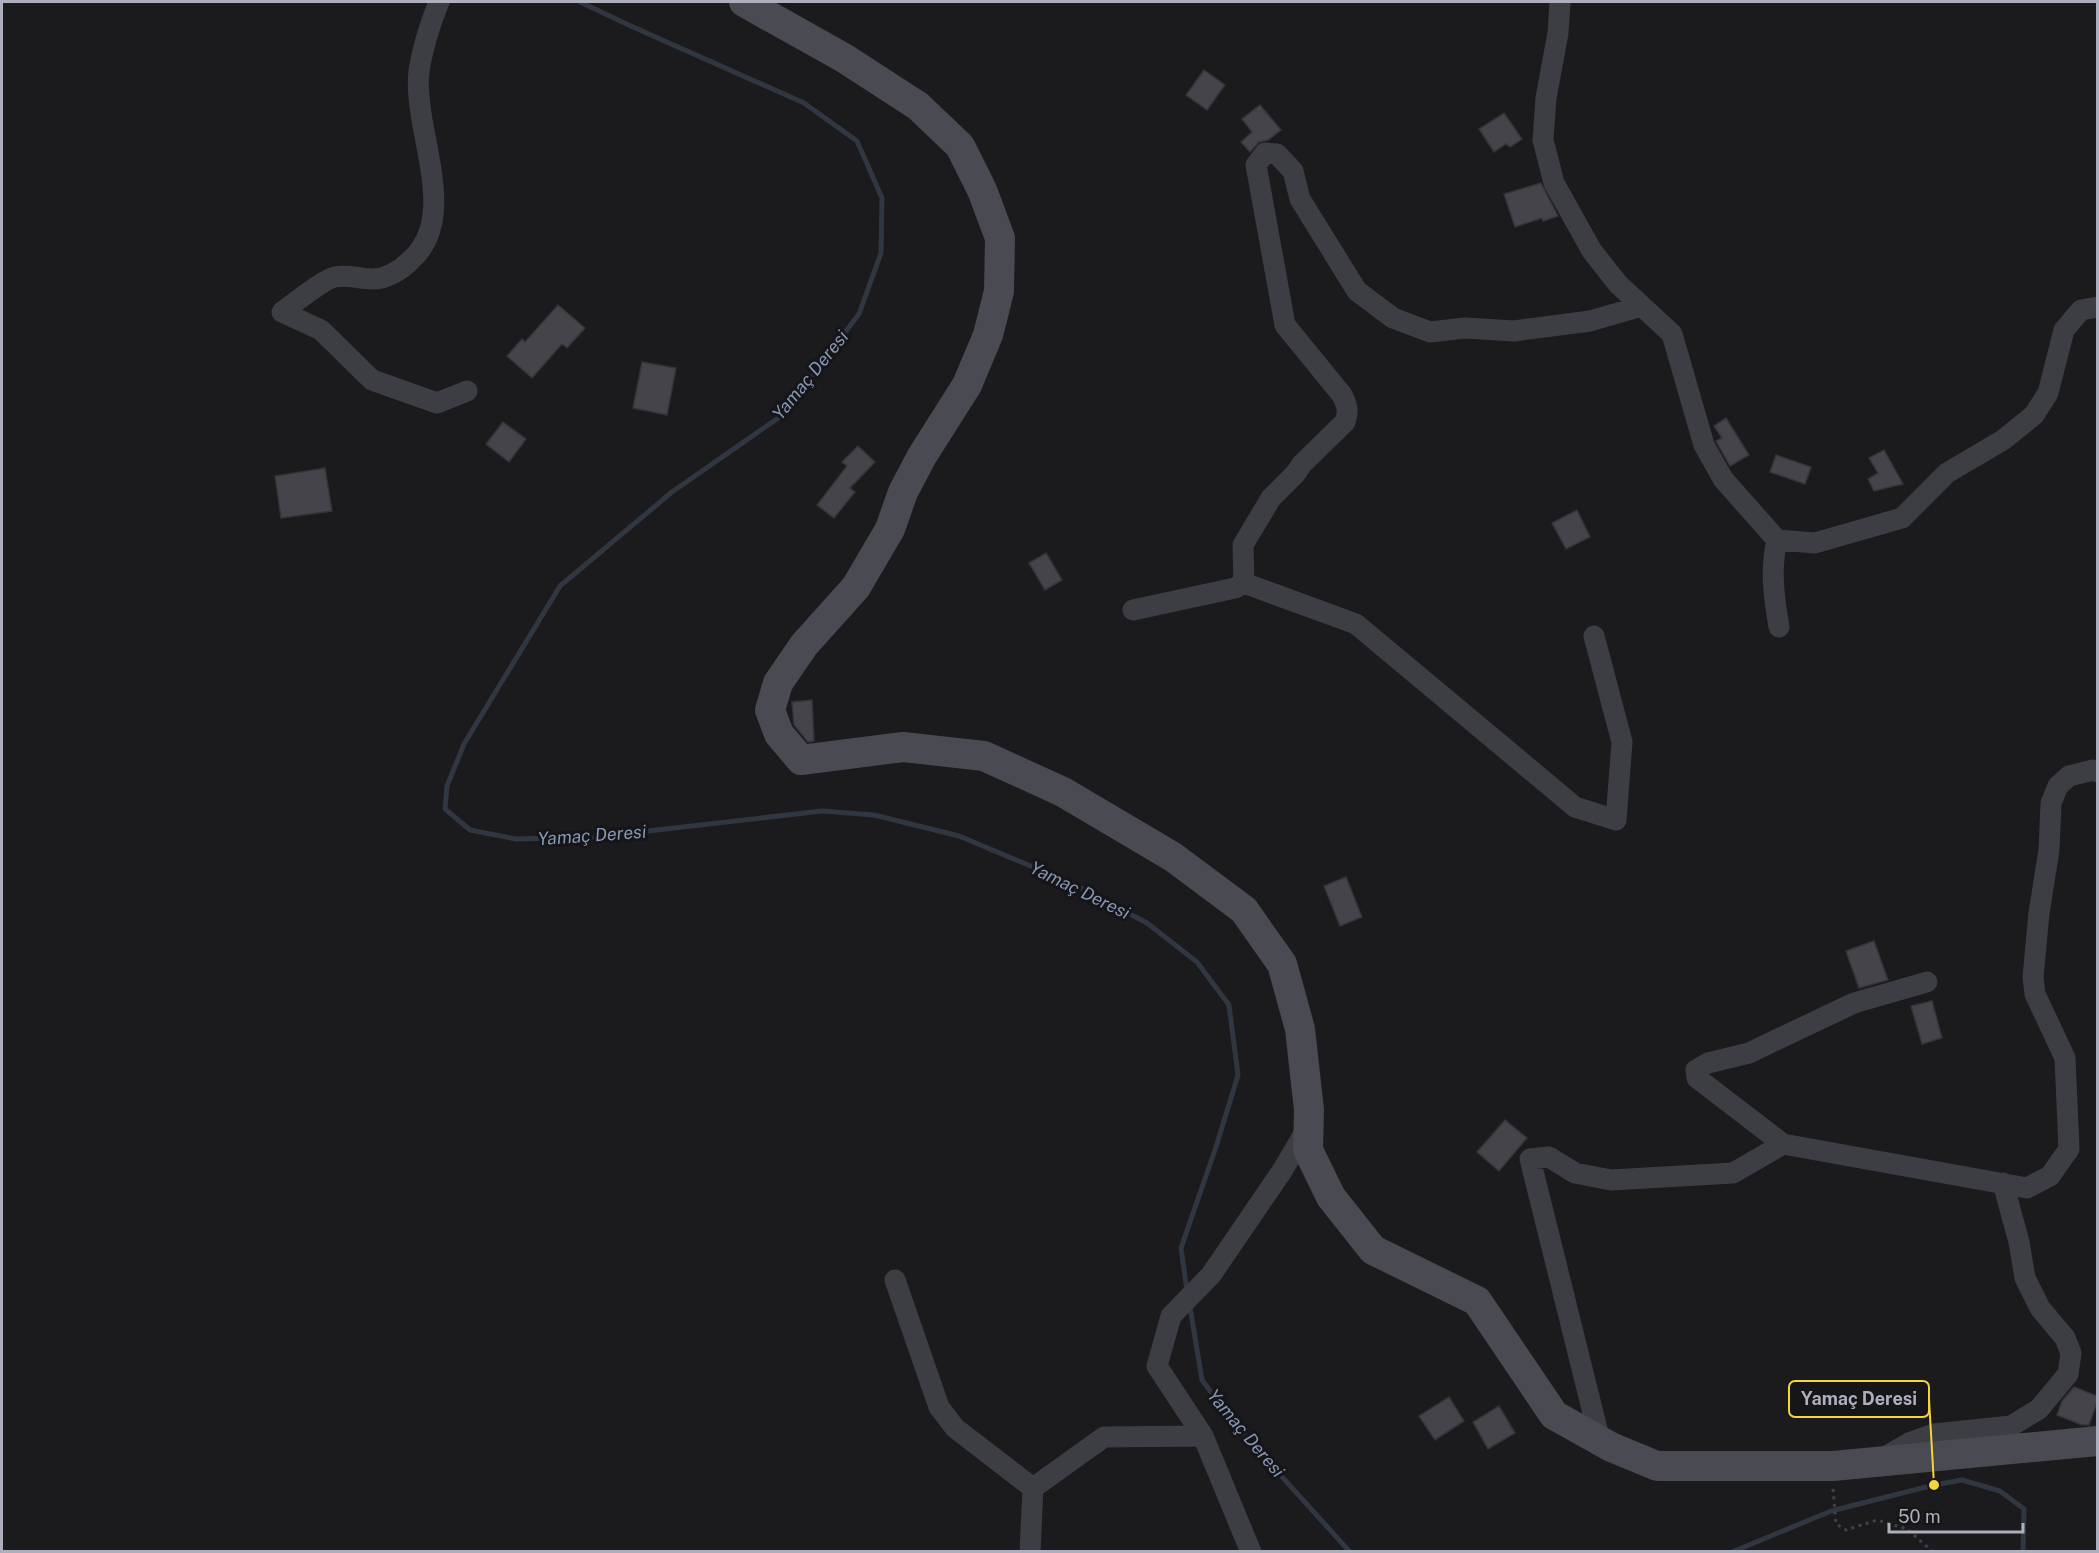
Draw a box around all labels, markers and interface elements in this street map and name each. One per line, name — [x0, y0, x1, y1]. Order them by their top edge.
water label: Yamaç Deresi — [768, 326, 853, 424]
water label: Yamaç Deresi — [537, 821, 647, 849]
water label: Yamaç Deresi — [1027, 857, 1134, 923]
callout: Yamaç Deresi — [1789, 1381, 1929, 1417]
water label: Yamaç Deresi — [1203, 1385, 1289, 1482]
text: Yamaç Deresi — [1801, 1388, 1917, 1409]
scale bar — [1889, 1496, 2022, 1534]
text: 50 m — [1898, 1506, 1941, 1527]

